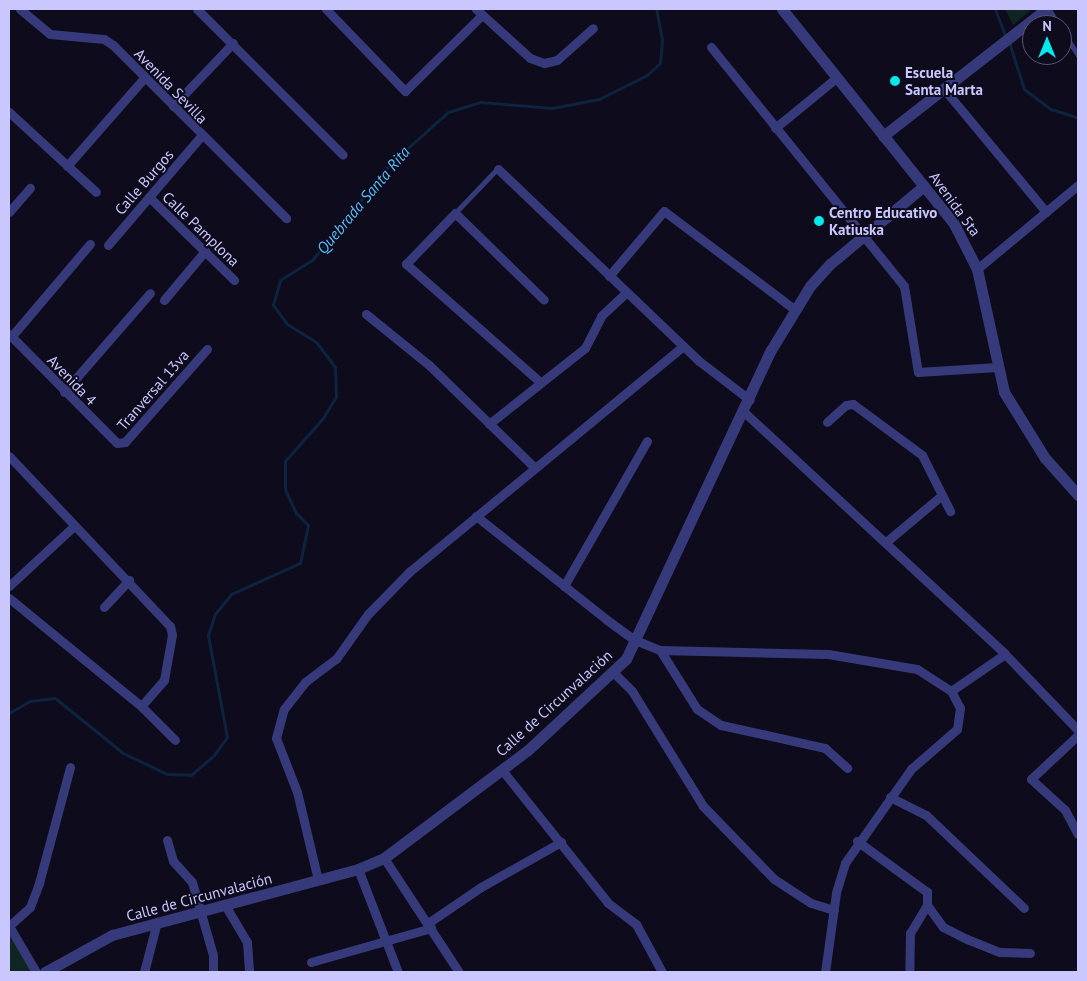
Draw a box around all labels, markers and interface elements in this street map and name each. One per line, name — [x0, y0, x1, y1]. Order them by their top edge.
north arrow — [1022, 15, 1072, 65]
text: N — [1042, 17, 1052, 35]
street label: Avenida Sevilla — [131, 45, 211, 127]
place label: Escuela Santa Marta — [905, 63, 983, 98]
marker: Escuela Santa Marta — [889, 75, 901, 87]
water label: Quebrada Santa Rita — [312, 142, 414, 258]
street label: Calle Burgos — [111, 146, 177, 218]
street label: Avenida 5ta — [926, 168, 984, 240]
street label: Calle Pamplona — [159, 188, 243, 270]
place label: Centro Educativo Katiuska — [829, 203, 937, 238]
marker: Centro Educativo Katiuska — [813, 215, 825, 227]
street label: Tranversal 13va — [113, 346, 193, 434]
street label: Avenida 4 — [44, 351, 100, 409]
street label: Calle de Circunvalación — [492, 646, 616, 760]
street label: Calle de Circunvalación — [124, 869, 274, 925]

